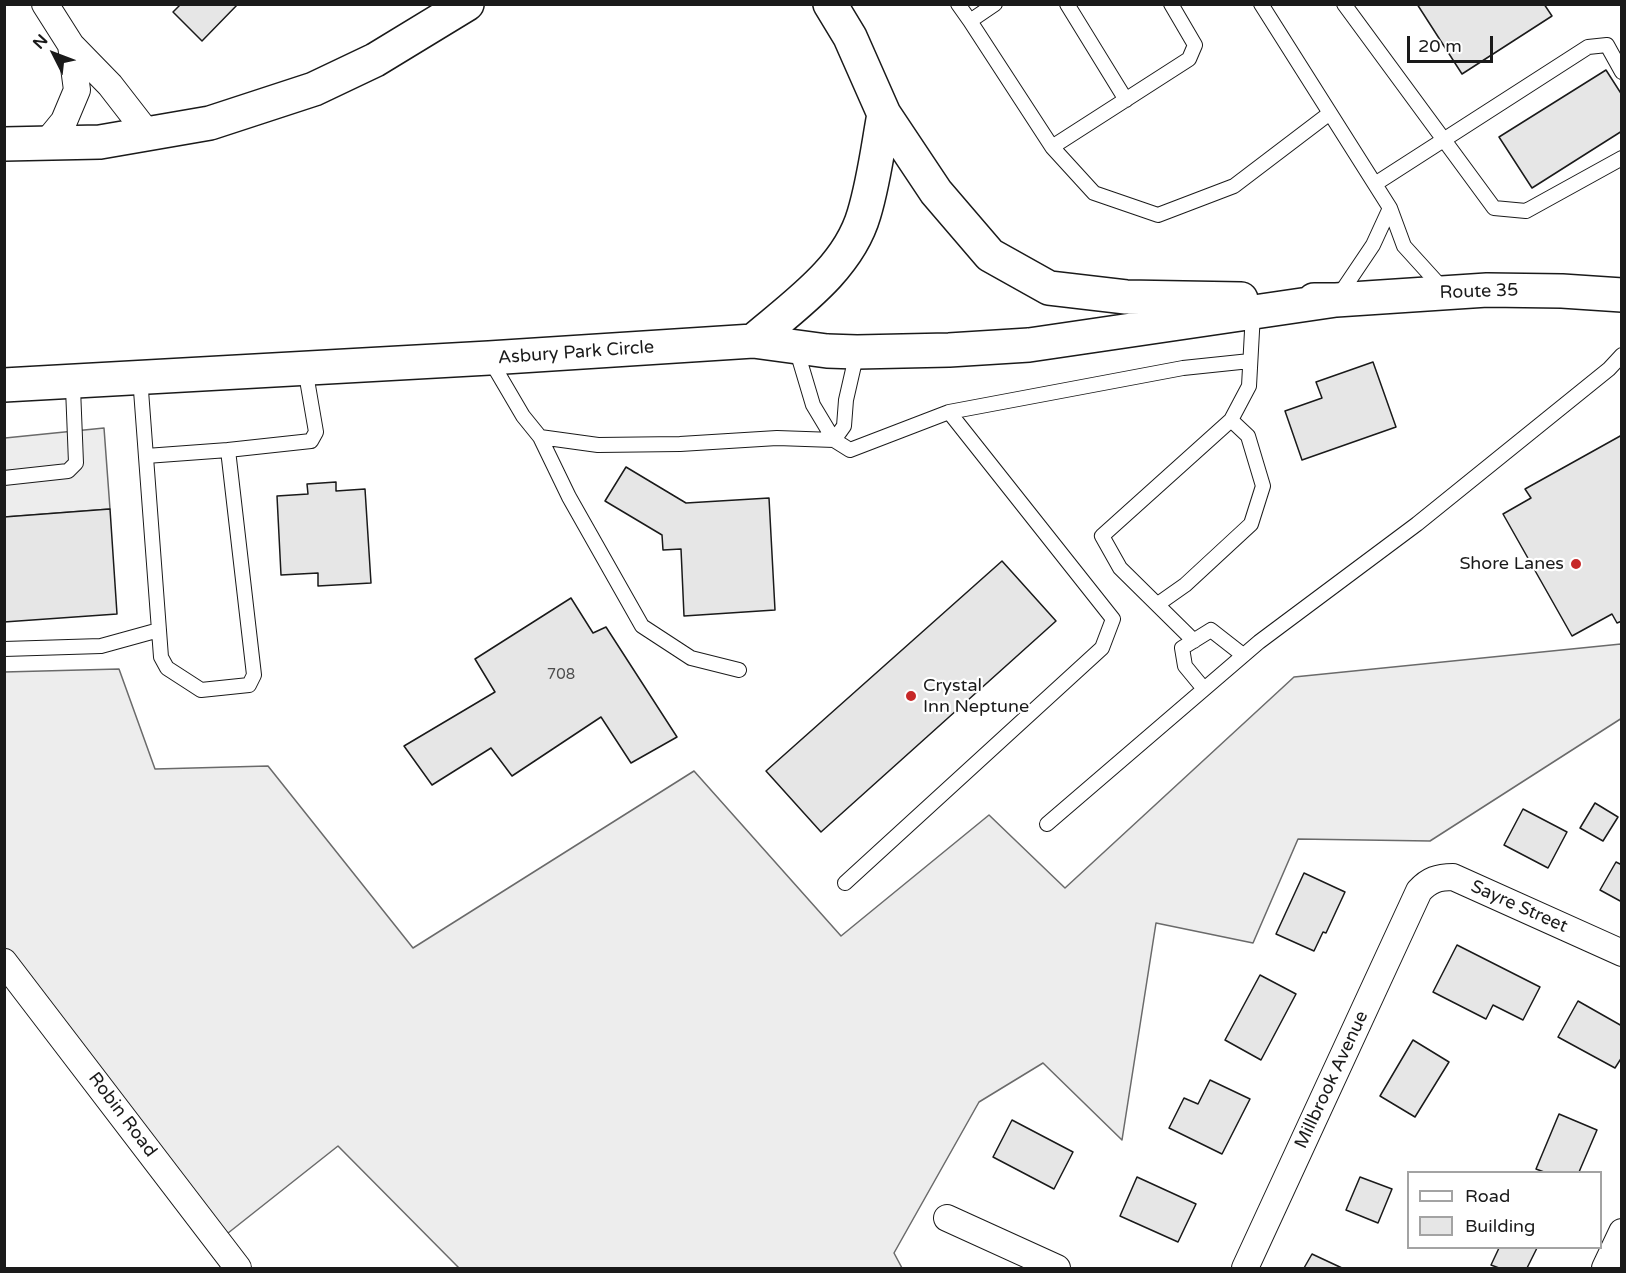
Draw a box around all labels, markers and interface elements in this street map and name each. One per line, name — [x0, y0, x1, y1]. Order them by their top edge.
north arrow — [24, 24, 84, 84]
scale bar — [1410, 24, 1496, 62]
text: N — [29, 30, 52, 53]
text: 20 m — [1418, 35, 1462, 57]
street label: Route 35 — [1439, 280, 1519, 304]
street label: Asbury Park Circle — [497, 337, 655, 369]
place label: Shore Lanes — [1459, 553, 1564, 575]
marker: Shore Lanes — [1569, 557, 1583, 571]
house number: 708 — [547, 666, 575, 684]
place label: Crystal Inn Neptune — [923, 675, 1029, 718]
marker: Crystal Inn Neptune — [904, 689, 918, 703]
street label: Sayre Street — [1467, 876, 1571, 938]
street label: Millbrook Avenue — [1291, 1008, 1373, 1152]
street label: Robin Road — [83, 1068, 161, 1162]
legend — [1407, 1171, 1602, 1249]
text: Road — [1465, 1185, 1510, 1207]
text: Building — [1465, 1215, 1535, 1237]

